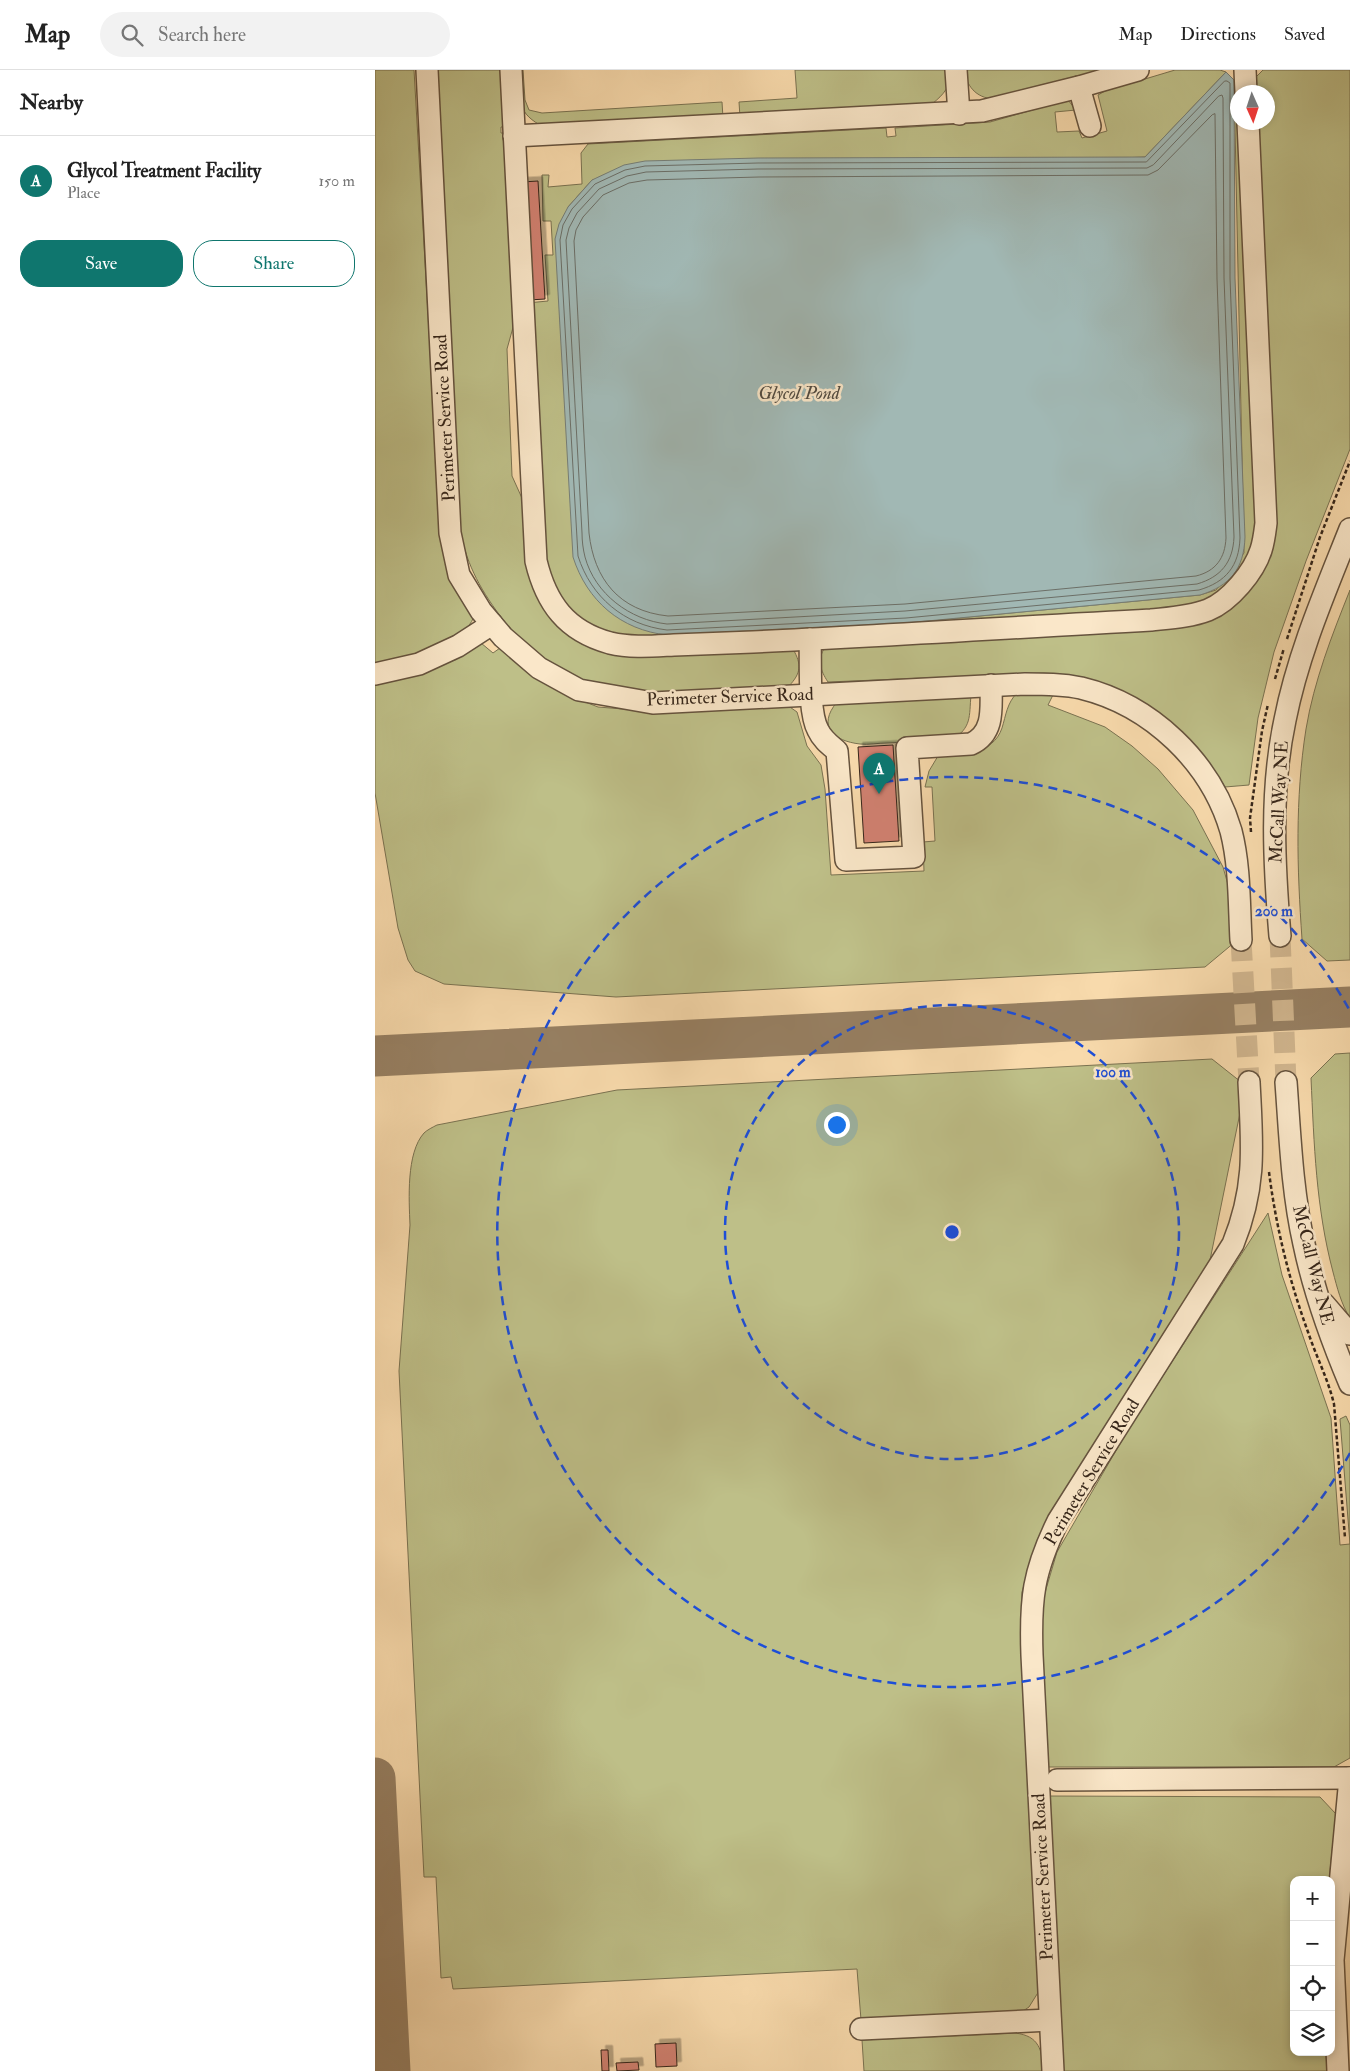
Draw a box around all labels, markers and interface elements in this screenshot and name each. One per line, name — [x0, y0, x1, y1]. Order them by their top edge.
search box — [100, 12, 450, 57]
text: Map — [25, 19, 70, 50]
icon: search — [118, 21, 146, 49]
text: Search here — [158, 23, 246, 47]
text: Map — [1119, 23, 1152, 46]
text: Directions — [1180, 23, 1256, 46]
text: Saved — [1284, 23, 1325, 46]
north arrow — [1230, 85, 1275, 130]
text: Nearby — [20, 89, 83, 116]
text: Glycol Treatment Facility — [67, 159, 261, 183]
text: A — [31, 171, 41, 191]
text: 150 m — [318, 171, 355, 191]
text: Place — [67, 183, 100, 203]
button: Save — [20, 240, 183, 287]
button: Share — [193, 240, 355, 287]
street label: Perimeter Service Road — [429, 334, 461, 502]
water label: Glycol Pond — [758, 381, 841, 405]
street label: Perimeter Service Road — [646, 683, 814, 711]
street label: McCall Way NE — [1264, 740, 1294, 864]
pin: A — [863, 753, 895, 794]
text: 200 m — [1255, 902, 1293, 921]
text: 100 m — [1095, 1063, 1131, 1082]
your location — [824, 1112, 850, 1138]
street label: McCall Way NE — [1287, 1203, 1339, 1327]
centre of rings — [943, 1223, 961, 1241]
street label: Perimeter Service Road — [1039, 1394, 1145, 1550]
street label: Perimeter Service Road — [1027, 1793, 1059, 1961]
map controls — [1290, 1876, 1335, 2056]
button: + — [1290, 1876, 1335, 1921]
button: − — [1290, 1921, 1335, 1966]
button: locate — [1290, 1966, 1335, 2011]
button: layers — [1290, 2011, 1335, 2056]

